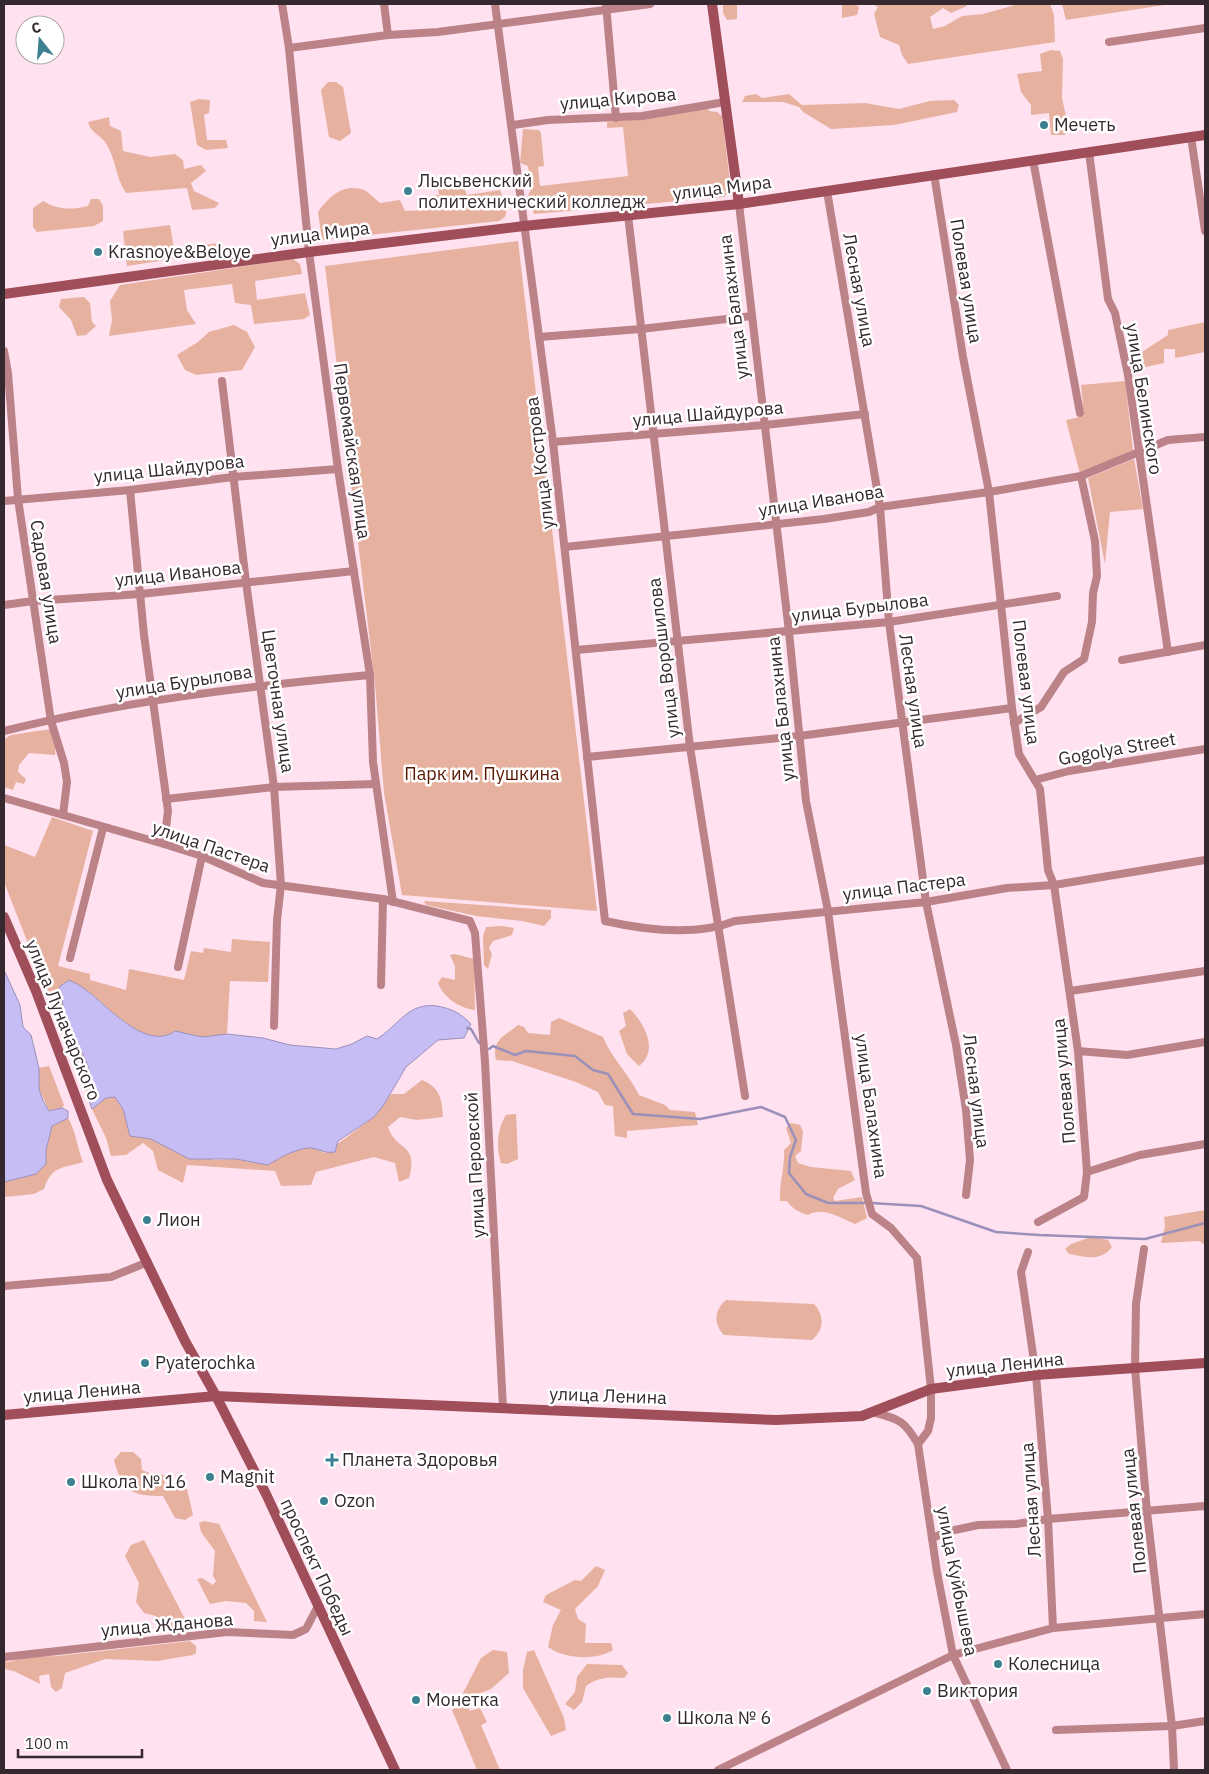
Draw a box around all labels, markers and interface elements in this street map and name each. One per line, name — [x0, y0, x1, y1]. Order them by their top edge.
north arrow — [15, 15, 65, 65]
text: С — [29, 18, 43, 38]
street label: улица Кирова — [559, 82, 677, 115]
place label: Мечеть — [1054, 113, 1116, 136]
marker: Мечеть — [1038, 119, 1050, 131]
place label: Лысьвенский политехнический колледж — [418, 169, 646, 213]
street label: улица Мира — [671, 170, 773, 205]
marker: Лысьвенский политехнический колледж — [402, 185, 414, 197]
street label: улица Мира — [269, 216, 371, 251]
street label: Полевая улица — [945, 217, 988, 345]
street label: Лесная улица — [838, 231, 881, 349]
street label: улица Балахнина — [713, 233, 754, 381]
place label: Krasnoye&Beloye — [108, 240, 251, 263]
marker: Krasnoye&Beloye — [92, 246, 104, 258]
street label: улица Белинского — [1121, 322, 1168, 476]
street label: Первомайская улица — [329, 361, 376, 541]
street label: улица Кострова — [520, 395, 559, 531]
street label: улица Шайдурова — [632, 395, 785, 432]
street label: улица Шайдурова — [93, 449, 246, 488]
street label: улица Иванова — [757, 479, 886, 522]
street label: Садовая улица — [25, 518, 68, 646]
street label: улица Иванова — [114, 555, 242, 592]
street label: улица Ворошилова — [642, 576, 685, 739]
street label: улица Бурылова — [790, 588, 930, 627]
street label: Полевая улица — [1007, 618, 1046, 746]
street label: Цветочная улица — [257, 628, 300, 775]
street label: Лесная улица — [894, 632, 933, 750]
street label: улица Балахнина — [761, 635, 800, 783]
street label: улица Бурылова — [114, 659, 254, 704]
street label: Gogolya Street — [1056, 727, 1177, 770]
park label: Парк им. Пушкина — [404, 762, 560, 785]
street label: улица Пастера — [149, 816, 274, 878]
street label: улица Пастера — [841, 868, 967, 905]
street label: улица Луначарского — [21, 936, 106, 1104]
street label: Полевая улица — [1047, 1017, 1080, 1145]
street label: улица Балахнина — [850, 1032, 893, 1180]
street label: Лесная улица — [958, 1032, 995, 1150]
street label: улица Перовской — [459, 1091, 490, 1239]
place label: Лион — [157, 1208, 201, 1231]
marker: Лион — [141, 1214, 153, 1226]
street label: улица Ленина — [945, 1347, 1065, 1382]
place label: Pyaterochka — [155, 1351, 256, 1374]
marker: Pyaterochka — [139, 1357, 151, 1369]
street label: улица Ленина — [22, 1375, 142, 1408]
street label: улица Ленина — [549, 1382, 668, 1409]
street label: Лесная улица — [1015, 1441, 1046, 1558]
street label: Полевая улица — [1115, 1447, 1152, 1575]
place label: Планета Здоровья — [342, 1448, 498, 1471]
marker: Планета Здоровья — [326, 1454, 338, 1466]
place label: Magnit — [220, 1465, 275, 1488]
place label: Школа № 16 — [81, 1470, 186, 1493]
marker: Magnit — [204, 1471, 216, 1483]
marker: Школа № 16 — [65, 1476, 77, 1488]
place label: Ozon — [334, 1489, 375, 1512]
street label: проспект Победы — [276, 1494, 359, 1639]
marker: Ozon — [318, 1495, 330, 1507]
street label: улица Куйбышева — [932, 1504, 983, 1658]
street label: улица Жданова — [100, 1607, 234, 1642]
place label: Колесница — [1008, 1652, 1101, 1675]
marker: Колесница — [992, 1658, 1004, 1670]
place label: Виктория — [937, 1679, 1018, 1702]
marker: Виктория — [921, 1685, 933, 1697]
place label: Монетка — [426, 1688, 499, 1711]
marker: Монетка — [410, 1694, 422, 1706]
place label: Школа № 6 — [677, 1706, 771, 1729]
marker: Школа № 6 — [661, 1712, 673, 1724]
scale bar — [18, 1726, 141, 1758]
text: 100 m — [25, 1734, 69, 1753]

